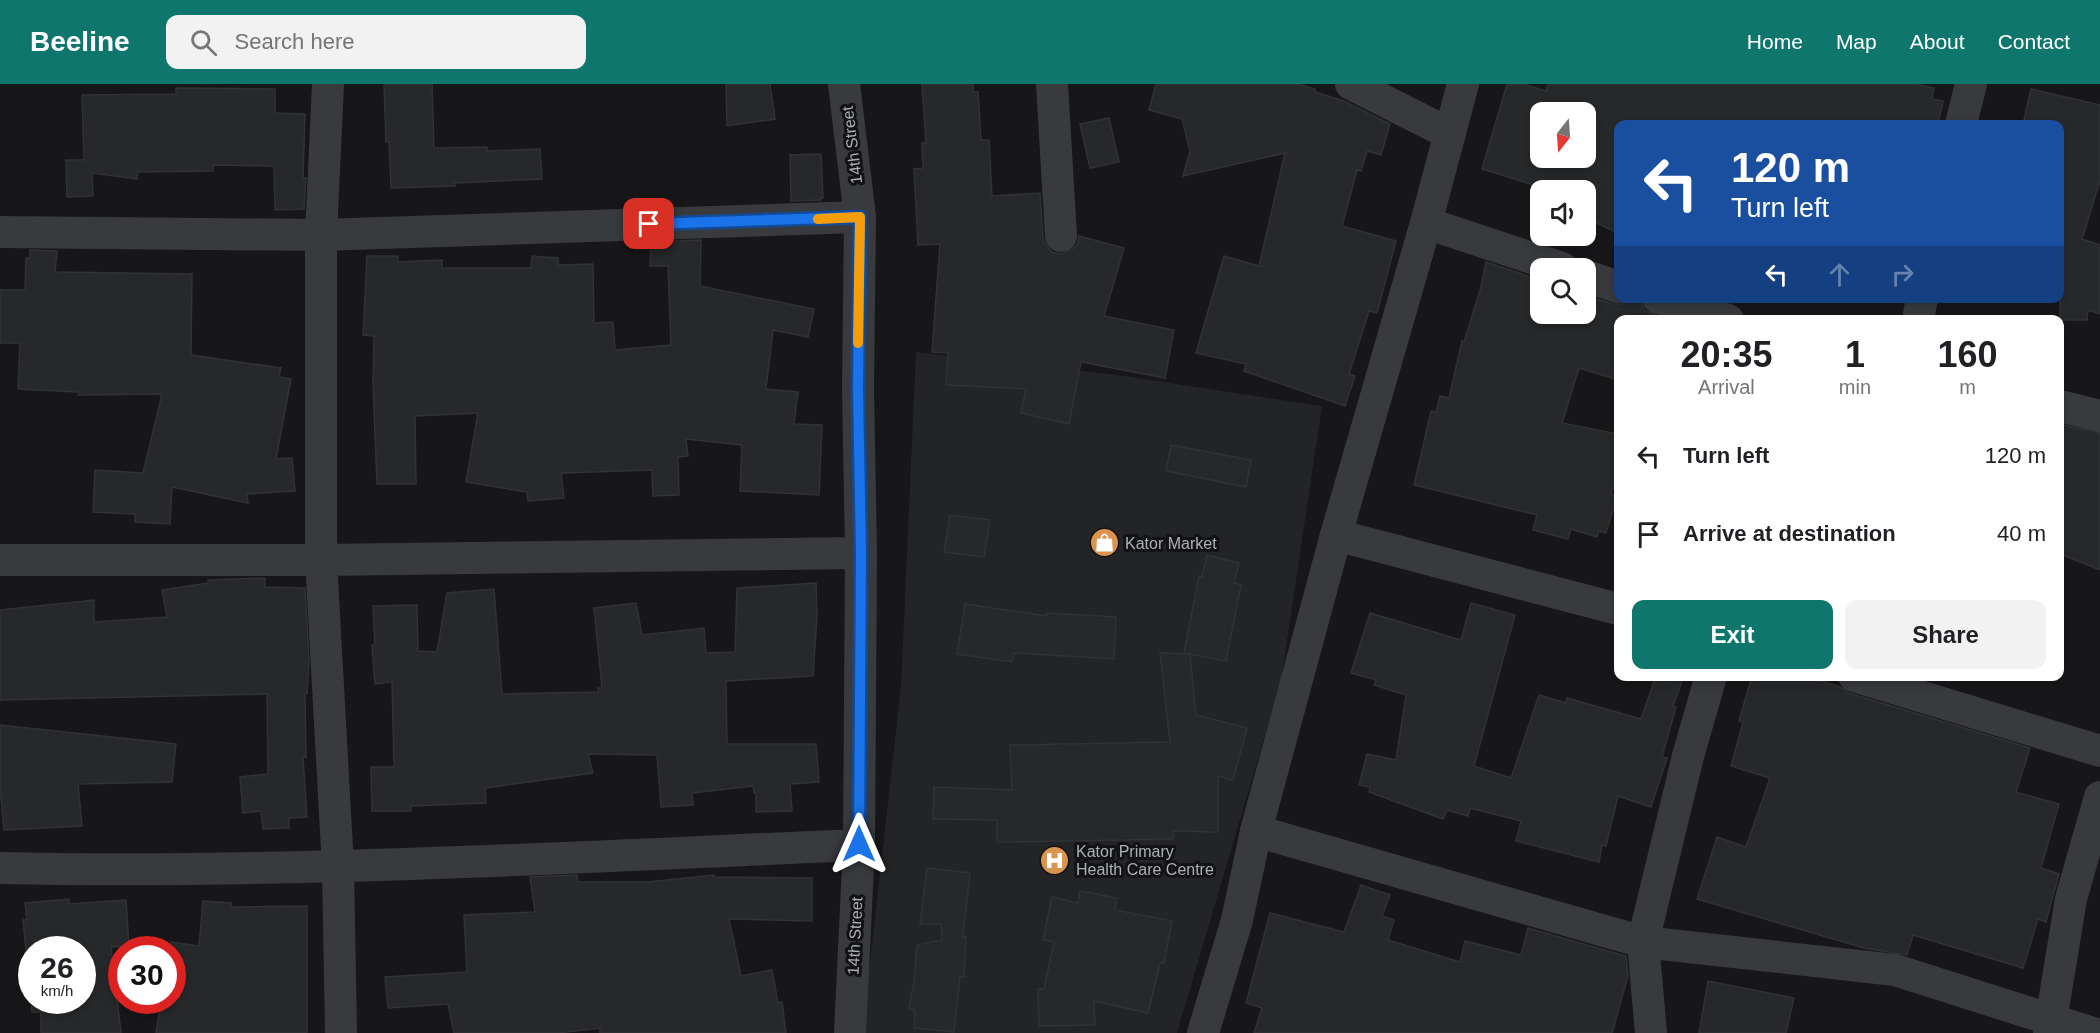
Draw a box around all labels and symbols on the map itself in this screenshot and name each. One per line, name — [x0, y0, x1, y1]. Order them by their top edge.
north arrow — [1530, 102, 1596, 168]
street label: 14th Street — [839, 105, 865, 185]
pin — [623, 198, 674, 249]
shop icon: Kator Market — [1088, 527, 1120, 559]
place label: Kator Market — [1125, 535, 1217, 552]
position arrow — [827, 812, 891, 876]
place label: Kator Primary Health Care Centre — [1076, 843, 1214, 878]
hospital icon: Kator Primary Health Care Centre — [1039, 844, 1071, 876]
street label: 14th Street — [844, 896, 866, 976]
speed limit sign: 30 — [108, 936, 186, 1014]

